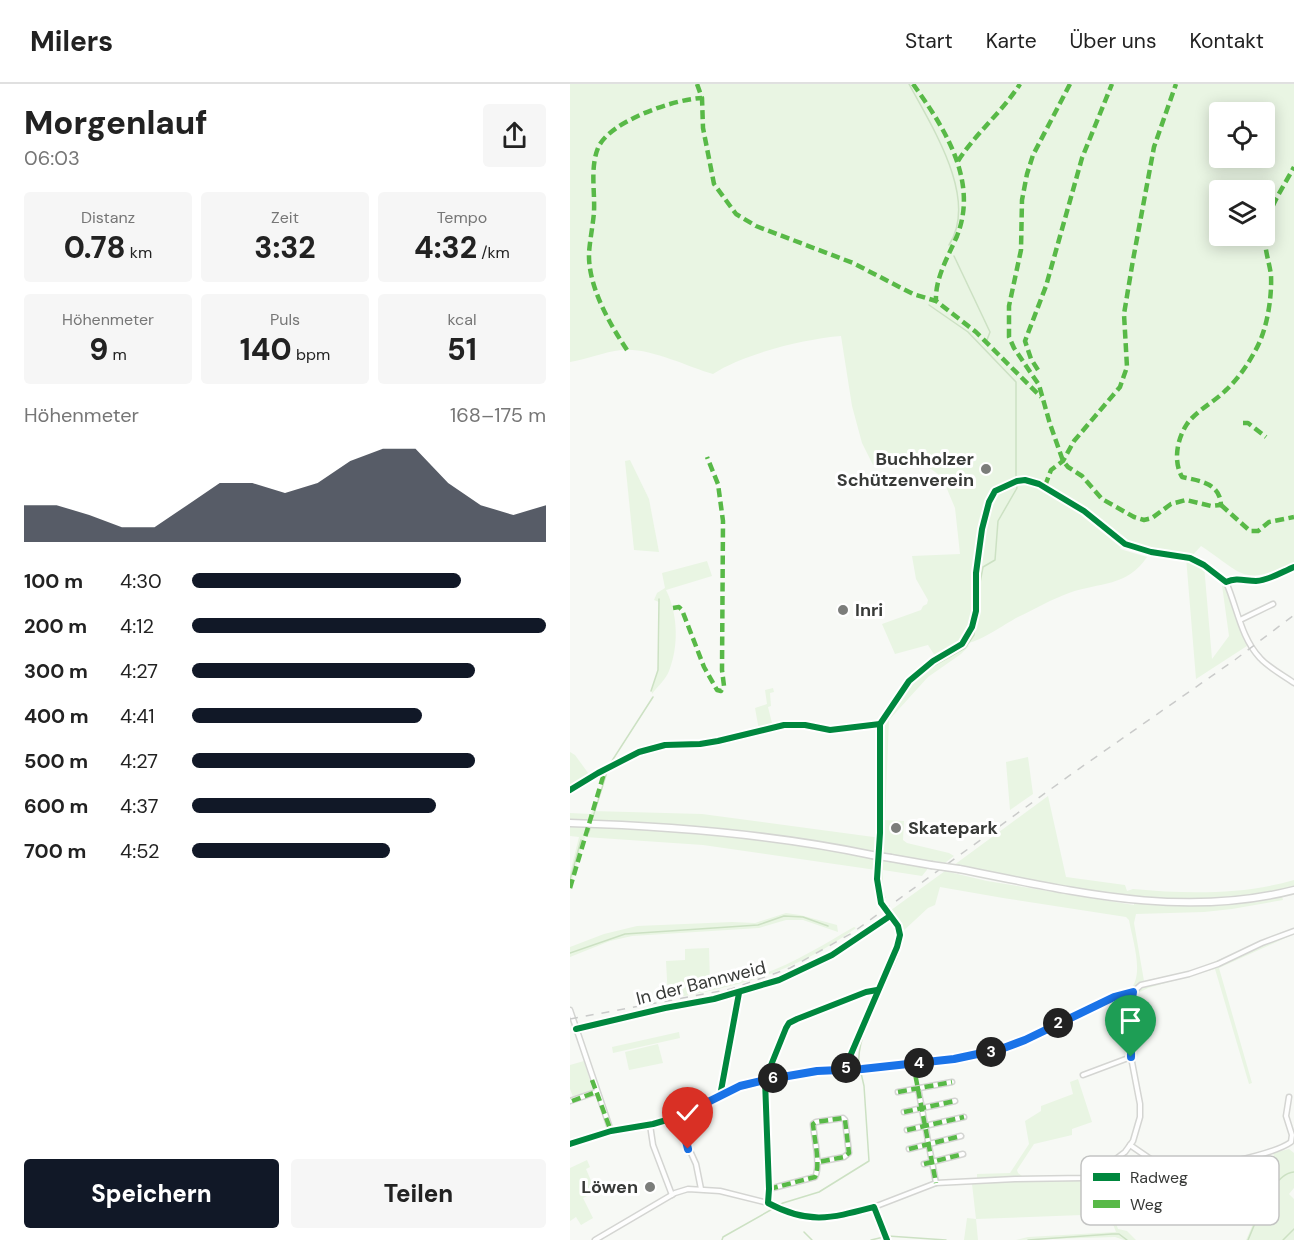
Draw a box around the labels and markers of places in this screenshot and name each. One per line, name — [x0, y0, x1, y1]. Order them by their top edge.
place label: Buchholzer Schützenverein — [837, 447, 974, 492]
marker: Buchholzer Schützenverein — [979, 462, 993, 476]
place label: Inri — [855, 598, 883, 622]
marker: Inri — [836, 603, 850, 617]
place label: Skatepark — [908, 816, 998, 840]
marker: Skatepark — [889, 821, 903, 835]
pin — [1105, 995, 1156, 1057]
pin: 2 — [1043, 1008, 1073, 1038]
pin: 3 — [976, 1037, 1006, 1067]
pin: 4 — [904, 1048, 934, 1078]
pin: 5 — [831, 1053, 861, 1083]
pin: 6 — [758, 1063, 788, 1093]
pin — [662, 1087, 713, 1149]
place label: Löwen — [581, 1175, 638, 1199]
marker: Löwen — [643, 1180, 657, 1194]

